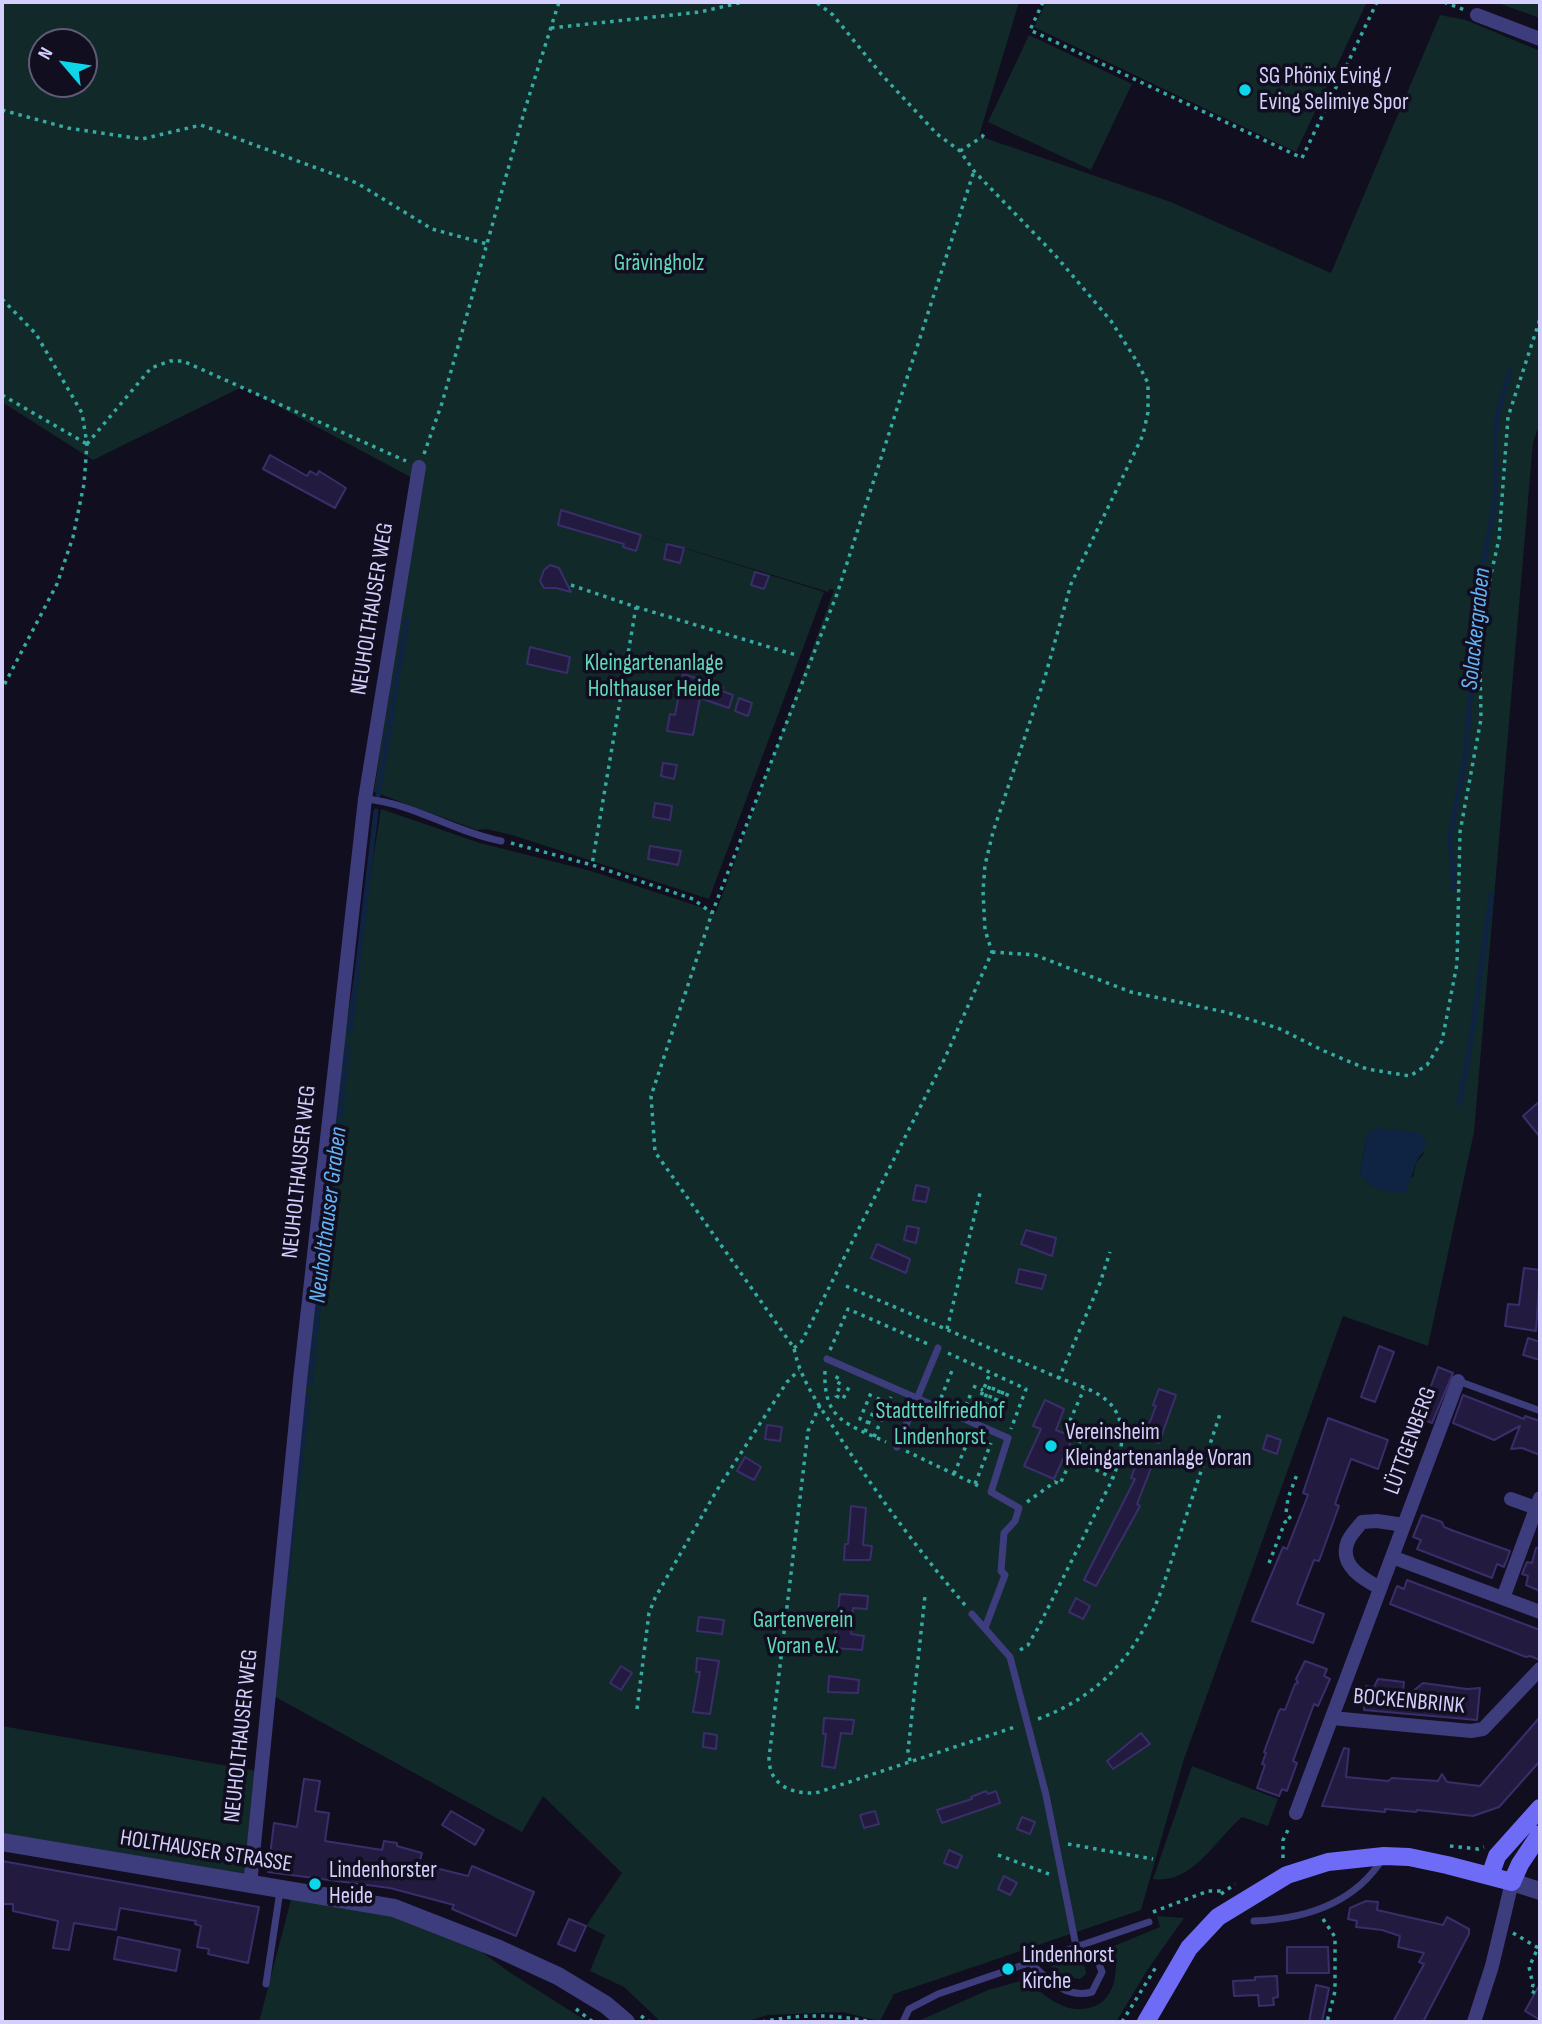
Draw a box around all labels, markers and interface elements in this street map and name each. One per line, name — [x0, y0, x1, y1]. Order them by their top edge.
north arrow — [28, 28, 98, 98]
text: N — [33, 44, 58, 64]
place label: SG Phönix Eving / Eving Selimiye Spor — [1259, 63, 1409, 117]
marker: SG Phönix Eving / Eving Selimiye Spor — [1237, 82, 1253, 98]
park label: Grävingholz — [614, 250, 704, 278]
street label: NEUHOLTHAUSER WEG — [346, 521, 400, 697]
water label: Solackergraben — [1456, 567, 1498, 691]
park label: Kleingartenanlage Holthauser Heide — [585, 650, 723, 704]
street label: NEUHOLTHAUSER WEG — [277, 1084, 323, 1260]
water label: Neuholthauser Graben — [304, 1125, 354, 1305]
street label: LÜTTGENBERG — [1379, 1383, 1443, 1499]
park label: Stadtteilfriedhof Lindenhorst — [875, 1398, 1005, 1452]
place label: Vereinsheim Kleingartenanlage Voran — [1065, 1419, 1252, 1473]
marker: Vereinsheim Kleingartenanlage Voran — [1043, 1438, 1059, 1454]
park label: Gartenverein Voran e.V. — [753, 1607, 853, 1661]
street label: NEUHOLTHAUSER WEG — [219, 1648, 265, 1824]
street label: BOCKENBRINK — [1352, 1683, 1466, 1721]
street label: HOLTHAUSER STRASSE — [118, 1825, 294, 1879]
place label: Lindenhorster Heide — [329, 1857, 437, 1911]
marker: Lindenhorster Heide — [307, 1876, 323, 1892]
place label: Lindenhorst Kirche — [1022, 1942, 1114, 1996]
marker: Lindenhorst Kirche — [1000, 1961, 1016, 1977]

